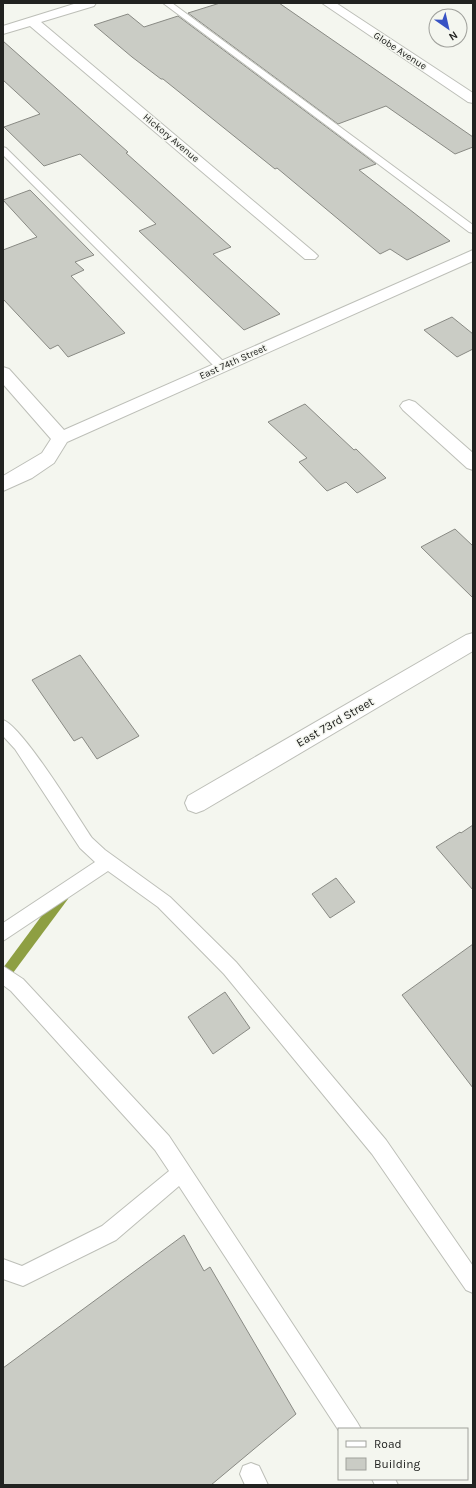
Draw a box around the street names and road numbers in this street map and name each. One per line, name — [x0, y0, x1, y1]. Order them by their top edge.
street label: Globe Avenue — [371, 29, 429, 73]
street label: Hickory Avenue — [141, 111, 201, 165]
street label: East 74th Street — [197, 342, 269, 382]
street label: East 73rd Street — [294, 694, 377, 750]

